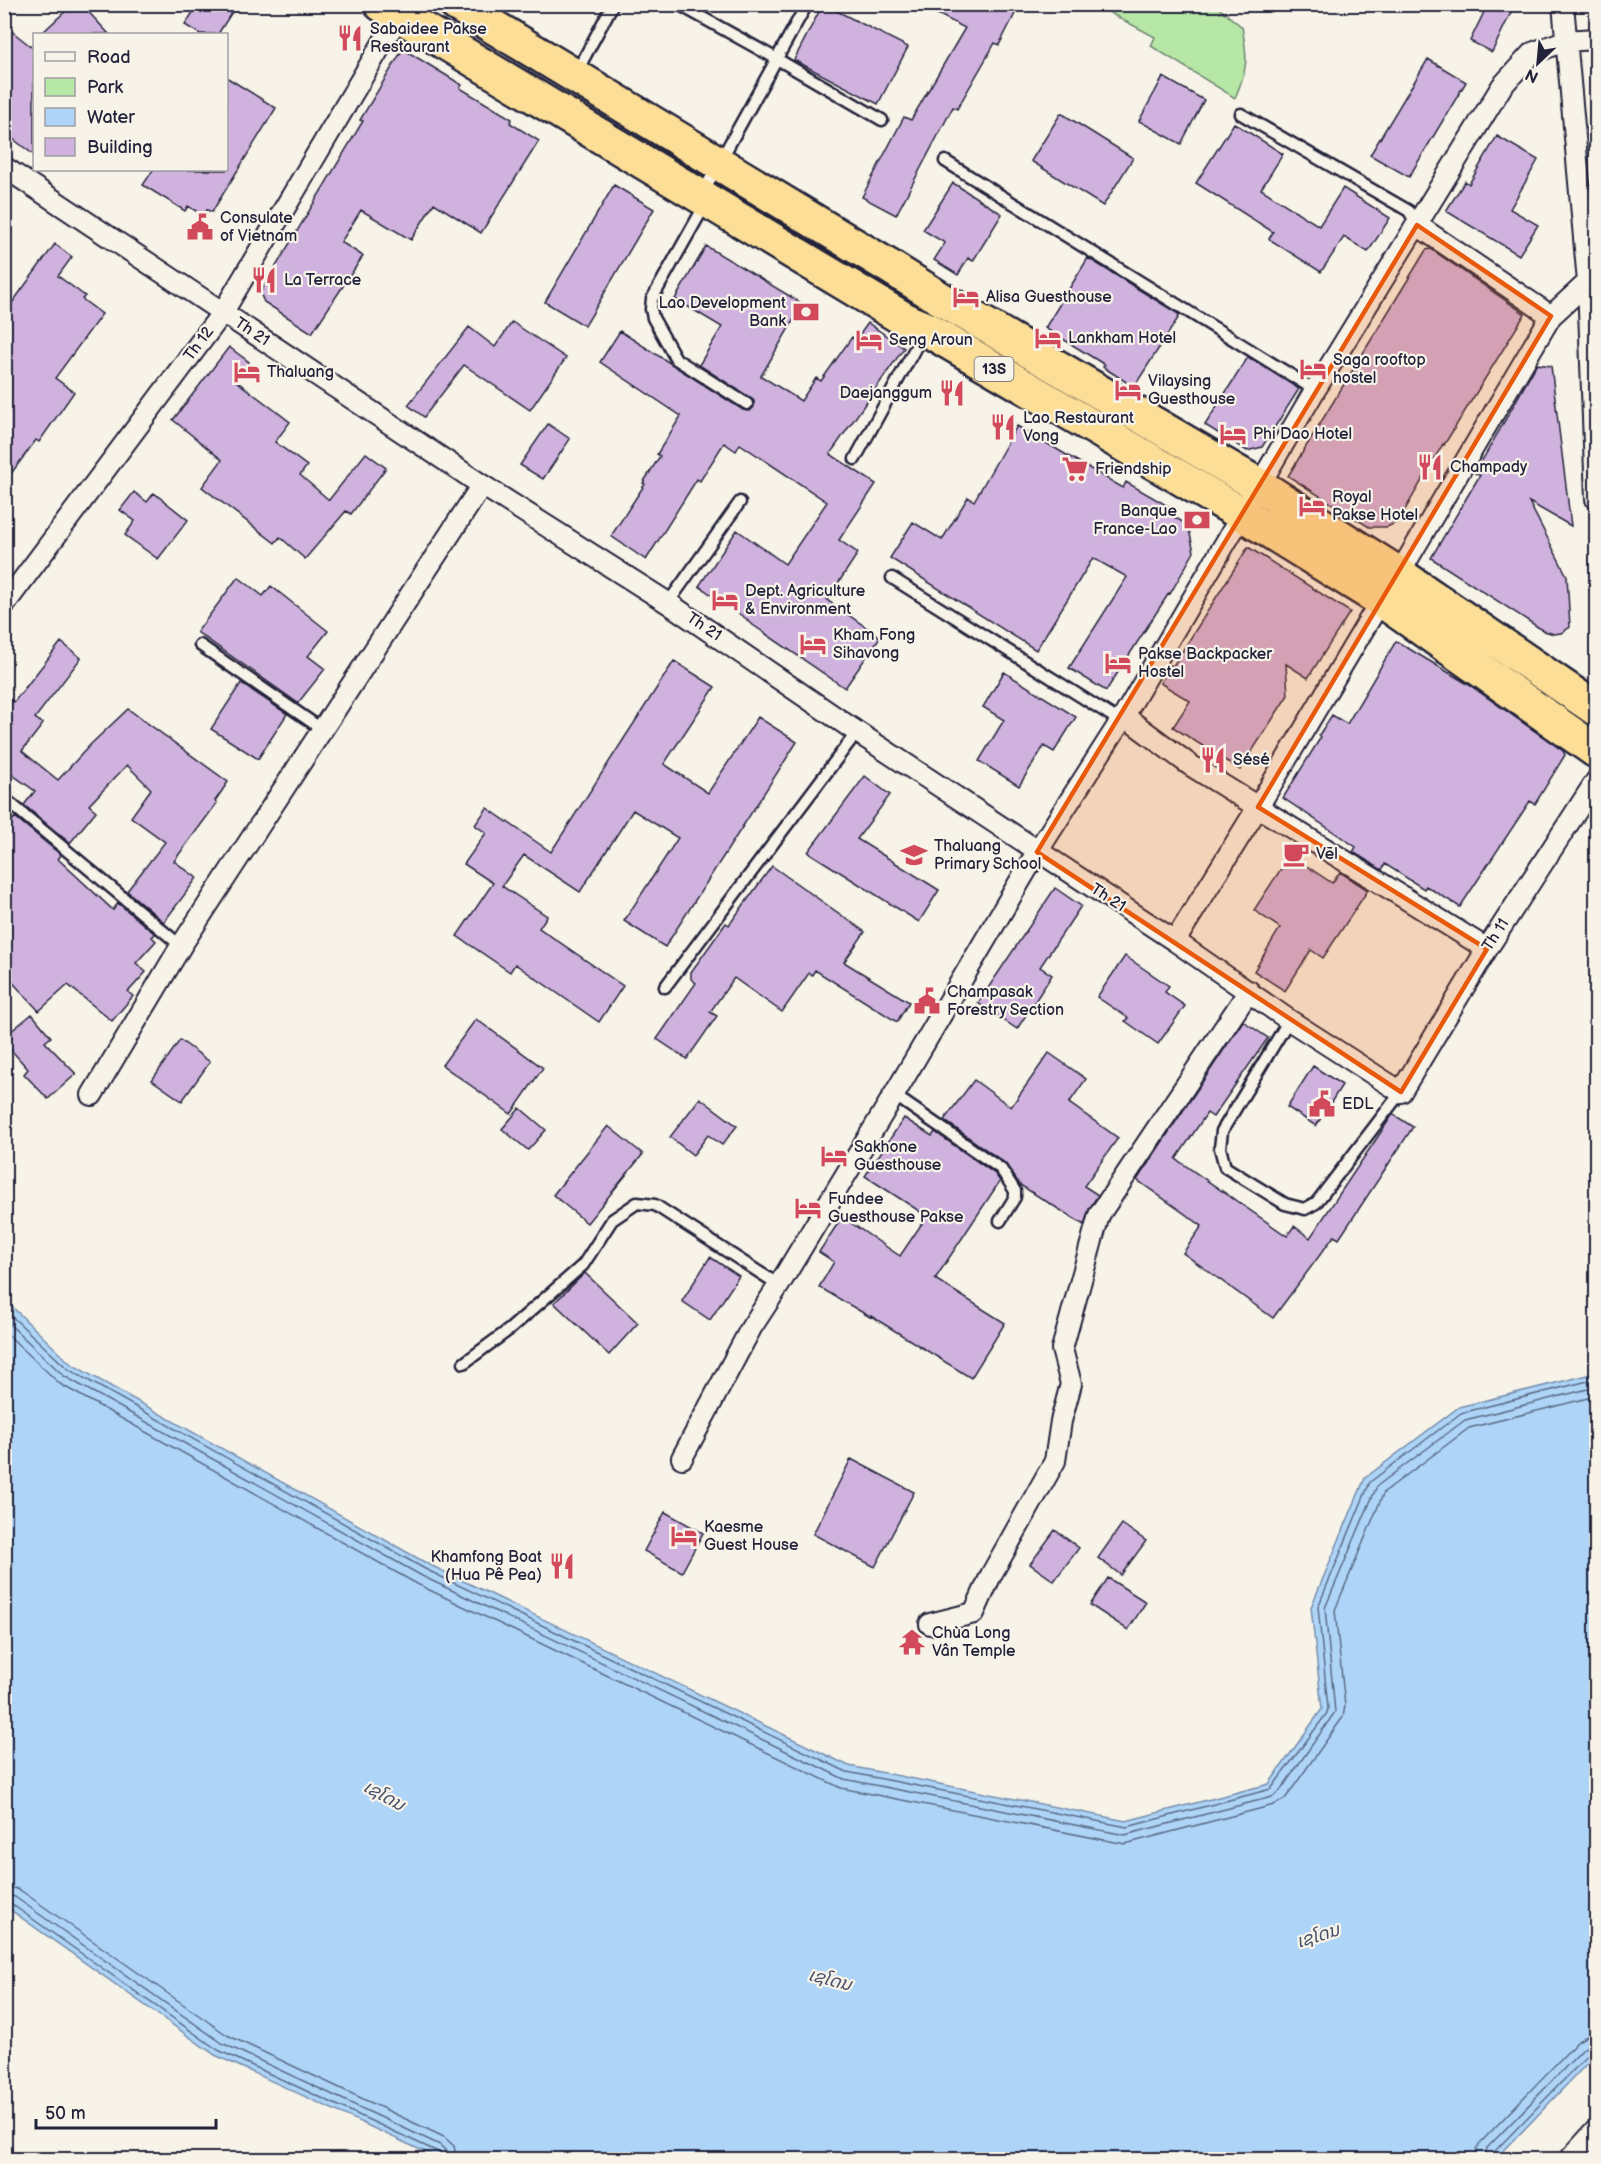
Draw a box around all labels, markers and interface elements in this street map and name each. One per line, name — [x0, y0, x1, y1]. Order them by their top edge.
place label: Sabaidee Pakse Restaurant — [370, 20, 487, 57]
restaurant icon: Sabaidee Pakse Restaurant — [335, 23, 365, 53]
legend — [33, 33, 228, 171]
north arrow — [1508, 33, 1568, 93]
text: Road — [87, 47, 131, 68]
text: N — [1523, 64, 1542, 86]
text: Park — [87, 77, 123, 98]
text: Water — [87, 107, 135, 128]
text: Building — [87, 137, 153, 158]
place label: Consulate of Vietnam — [220, 209, 297, 246]
public building icon: Consulate of Vietnam — [185, 212, 215, 242]
restaurant icon: La Terrace — [249, 265, 279, 295]
place label: La Terrace — [284, 271, 362, 290]
hotel icon: Alisa Guesthouse — [951, 282, 981, 312]
place label: Alisa Guesthouse — [986, 288, 1112, 307]
place label: Lao Development Bank — [658, 294, 786, 331]
bank icon: Lao Development Bank — [791, 297, 821, 327]
street label: Th 21 — [231, 314, 273, 350]
street label: Th 12 — [180, 323, 218, 365]
hotel icon: Lankham Hotel — [1033, 323, 1063, 353]
hotel icon: Seng Aroun — [854, 325, 884, 355]
place label: Lankham Hotel — [1068, 329, 1176, 348]
place label: Seng Aroun — [889, 331, 973, 350]
place label: Saga rooftop hostel — [1333, 351, 1426, 388]
hotel icon: Saga rooftop hostel — [1298, 354, 1328, 384]
hotel icon: Thaluang — [232, 357, 262, 387]
road number: 13S — [974, 357, 1014, 381]
place label: Thaluang — [267, 363, 334, 382]
place label: Vilaysing Guesthouse — [1148, 372, 1236, 409]
hotel icon: Vilaysing Guesthouse — [1113, 375, 1143, 405]
restaurant icon: Daejanggum — [937, 378, 967, 408]
place label: Daejanggum — [839, 384, 932, 403]
place label: Lao Restaurant Vong — [1023, 409, 1134, 446]
restaurant icon: Lao Restaurant Vong — [988, 412, 1018, 442]
hotel icon: Phi Dao Hotel — [1218, 419, 1248, 449]
place label: Phi Dao Hotel — [1253, 425, 1352, 444]
restaurant icon: Champady — [1415, 452, 1445, 482]
supermarket icon: Friendship — [1060, 454, 1090, 484]
place label: Champady — [1450, 458, 1528, 477]
place label: Friendship — [1095, 460, 1172, 479]
place label: Royal Pakse Hotel — [1332, 488, 1418, 525]
hotel icon: Royal Pakse Hotel — [1297, 491, 1327, 521]
place label: Banque France-Lao — [1093, 502, 1177, 539]
bank icon: Banque France-Lao — [1182, 505, 1212, 535]
place label: Dept. Agriculture & Environment — [745, 582, 866, 619]
hotel icon: Dept. Agriculture & Environment — [710, 585, 740, 615]
street label: Th 21 — [683, 609, 725, 645]
place label: Kham Fong Sihavong — [833, 626, 915, 663]
hotel icon: Kham Fong Sihavong — [798, 629, 828, 659]
place label: Pakse Backpacker Hostel — [1138, 645, 1272, 682]
hotel icon: Pakse Backpacker Hostel — [1103, 648, 1133, 678]
restaurant icon: Sésé — [1198, 745, 1228, 775]
place label: Sésé — [1233, 751, 1270, 770]
place label: Thaluang Primary School — [934, 837, 1041, 874]
cafe icon: Vēl — [1281, 839, 1311, 869]
school or university icon: Thaluang Primary School — [899, 840, 929, 870]
place label: Vēl — [1316, 845, 1338, 864]
street label: Th 21 — [1087, 880, 1129, 916]
street label: Th 11 — [1479, 915, 1513, 955]
place label: Champasak Forestry Section — [947, 983, 1064, 1020]
public building icon: Champasak Forestry Section — [912, 986, 942, 1016]
public building icon: EDL — [1307, 1089, 1337, 1119]
place label: EDL — [1342, 1095, 1374, 1114]
place label: Sakhone Guesthouse — [854, 1138, 942, 1175]
hotel icon: Sakhone Guesthouse — [819, 1141, 849, 1171]
place label: Fundee Guesthouse Pakse — [828, 1190, 964, 1227]
hotel icon: Fundee Guesthouse Pakse — [793, 1193, 823, 1223]
place label: Kaesme Guest House — [704, 1518, 799, 1555]
hotel icon: Kaesme Guest House — [669, 1521, 699, 1551]
place label: Khamfong Boat (Hua Pê Pea) — [430, 1548, 542, 1585]
restaurant icon: Khamfong Boat (Hua Pê Pea) — [547, 1551, 577, 1581]
place label: Chùa Long Vân Temple — [932, 1624, 1016, 1661]
temple icon: Chùa Long Vân Temple — [897, 1627, 927, 1657]
water label: ເຊໂດນ — [360, 1776, 410, 1817]
water label: ເຊໂດນ — [1294, 1919, 1344, 1952]
water label: ເຊໂດນ — [806, 1964, 856, 1996]
scale bar — [36, 2092, 216, 2130]
text: 50 m — [45, 2103, 86, 2124]

